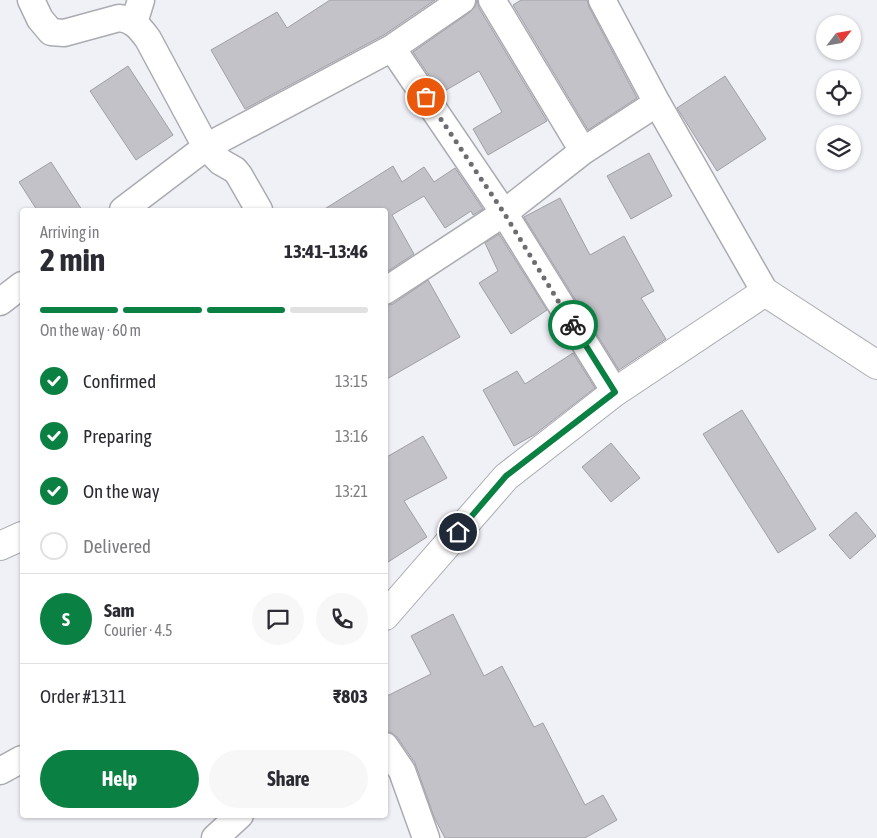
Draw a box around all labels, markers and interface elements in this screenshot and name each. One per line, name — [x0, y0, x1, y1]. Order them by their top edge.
north arrow — [816, 15, 861, 60]
map controls — [816, 15, 861, 170]
button: locate — [816, 70, 861, 115]
pin — [405, 76, 447, 118]
icon: bag — [412, 83, 440, 111]
button: layers — [816, 125, 861, 170]
text: Arriving in — [40, 223, 100, 241]
text: 13:41–13:46 — [284, 240, 368, 262]
text: 2 min — [40, 241, 105, 278]
courier — [548, 300, 598, 350]
icon: bike — [559, 311, 587, 339]
text: On the way · 60 m — [40, 321, 141, 339]
icon: check — [40, 367, 68, 395]
text: Confirmed — [83, 370, 156, 392]
text: 13:15 — [335, 372, 368, 390]
icon: check — [40, 422, 68, 450]
text: Preparing — [83, 425, 152, 447]
text: 13:16 — [335, 427, 368, 445]
icon: check — [40, 477, 68, 505]
text: On the way — [83, 480, 160, 502]
text: 13:21 — [335, 482, 368, 500]
pin — [437, 511, 479, 553]
icon: home — [444, 518, 472, 546]
text: Delivered — [83, 535, 151, 557]
button: chat — [252, 593, 304, 645]
button: phone — [316, 593, 368, 645]
text: Sam — [104, 599, 135, 621]
text: S — [62, 608, 70, 630]
text: Courier · 4.5 — [104, 621, 173, 639]
text: Order #1311 — [40, 685, 127, 707]
text: ₹803 — [333, 685, 368, 707]
button: Help — [40, 750, 199, 808]
button: Share — [209, 750, 368, 808]

